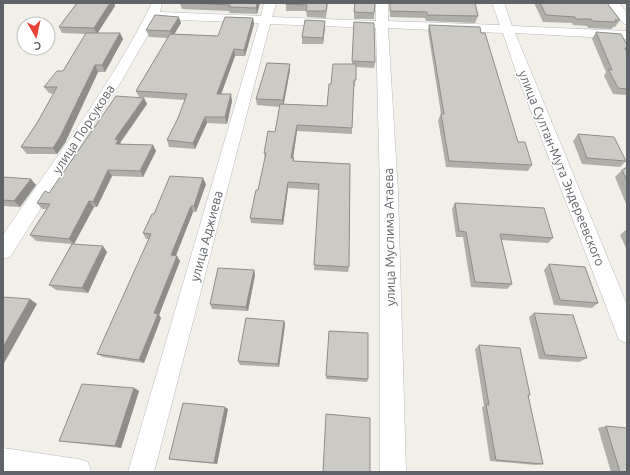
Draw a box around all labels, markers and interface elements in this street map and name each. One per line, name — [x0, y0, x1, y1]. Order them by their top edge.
north arrow — [16, 16, 56, 56]
text: С — [33, 39, 42, 52]
street label: улица Султан-Мута Эндереевского — [516, 68, 608, 268]
street label: улица Порсукова — [49, 82, 117, 176]
street label: улица Муслима Атаева — [381, 168, 397, 306]
street label: улица Аджиева — [187, 189, 225, 283]

